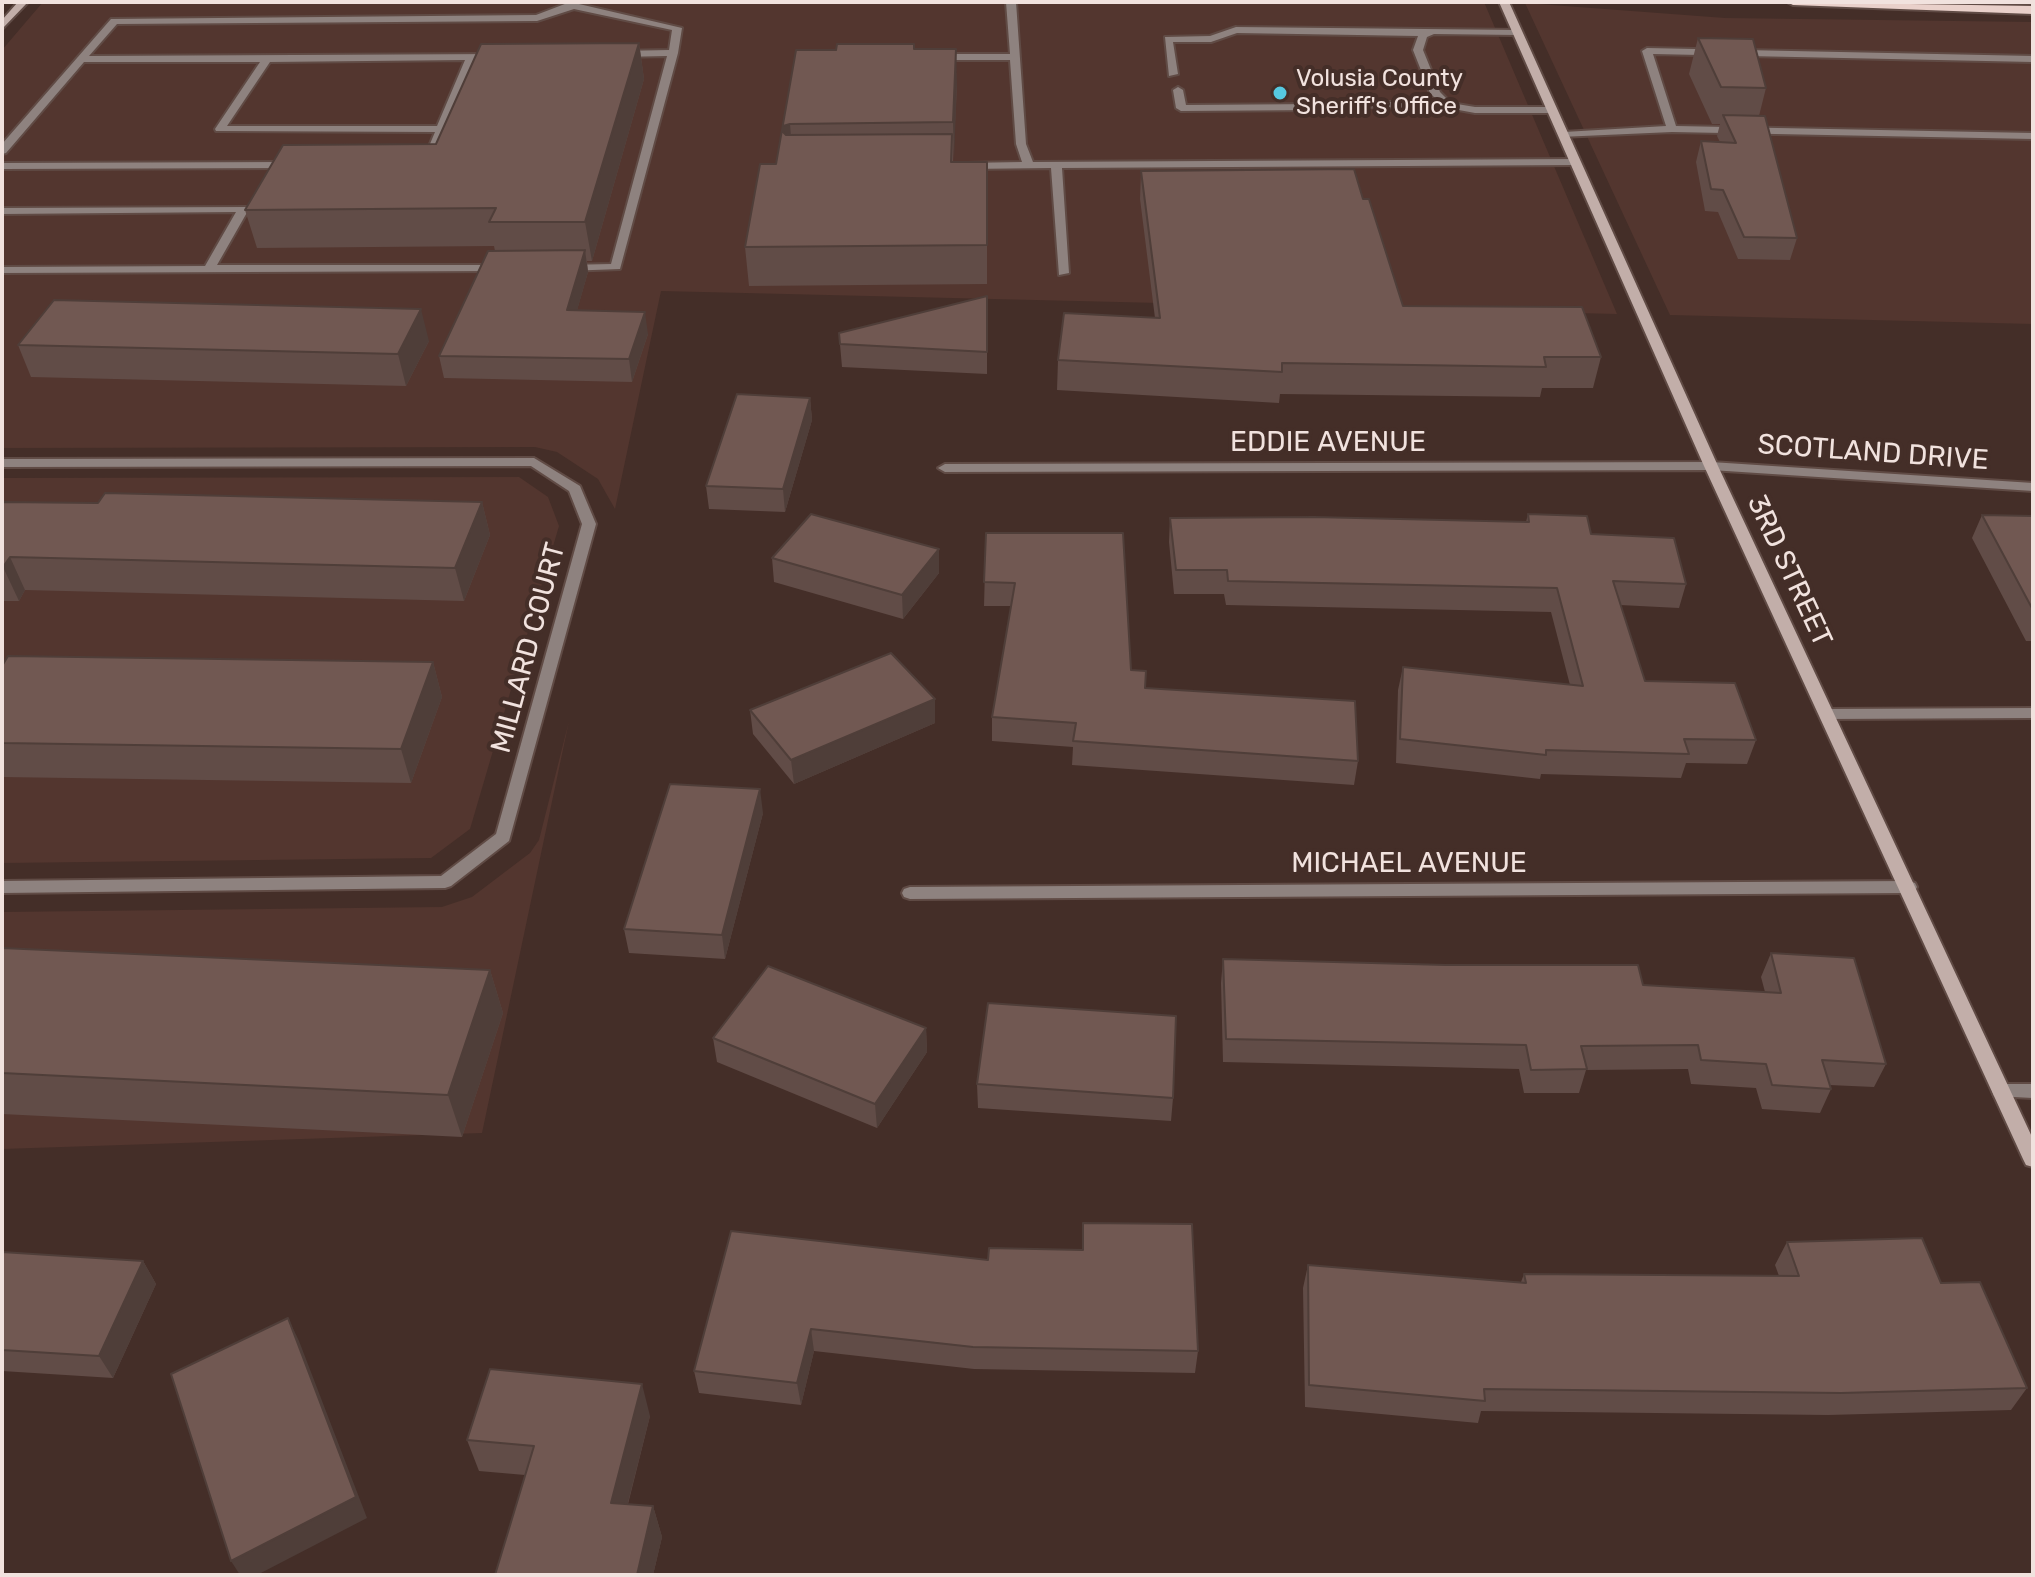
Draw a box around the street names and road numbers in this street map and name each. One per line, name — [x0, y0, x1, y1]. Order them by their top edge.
street label: EDDIE AVENUE — [1230, 426, 1426, 460]
street label: SCOTLAND DRIVE — [1756, 428, 1990, 478]
street label: 3RD STREET — [1739, 490, 1839, 652]
street label: MILLARD COURT — [485, 539, 573, 757]
street label: MICHAEL AVENUE — [1291, 847, 1527, 881]

